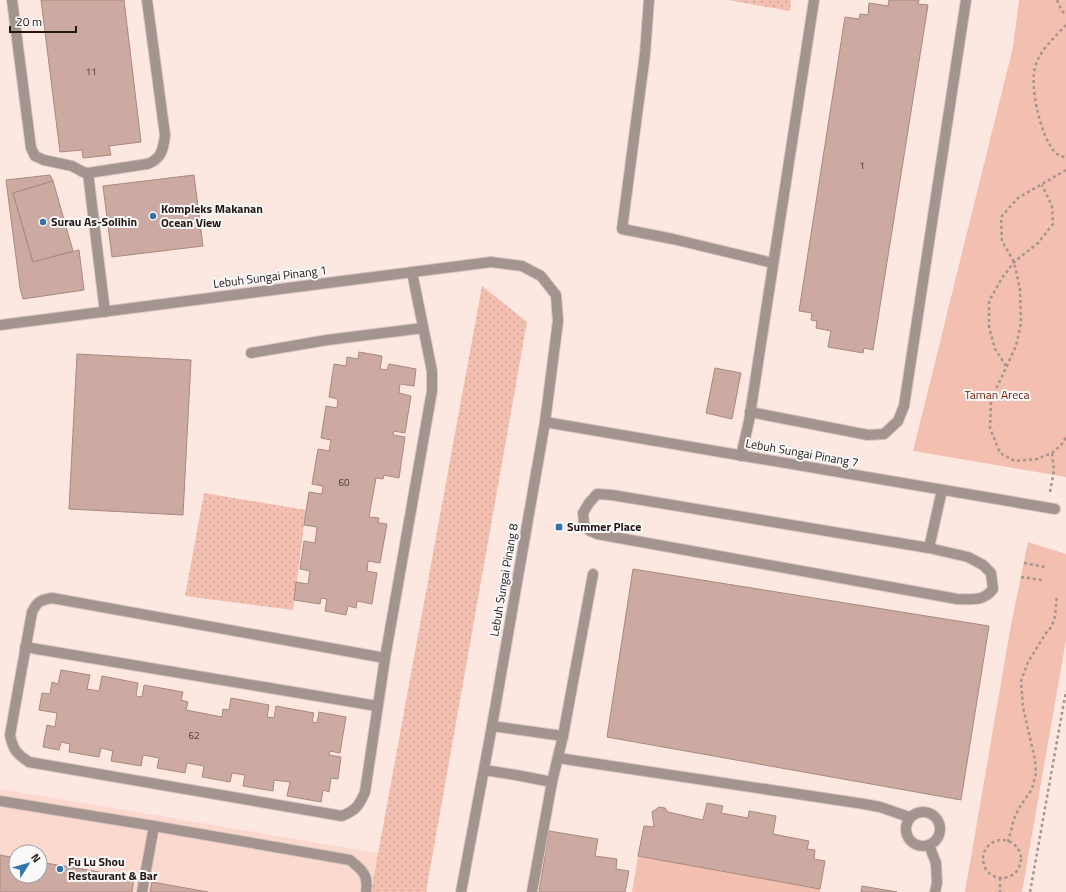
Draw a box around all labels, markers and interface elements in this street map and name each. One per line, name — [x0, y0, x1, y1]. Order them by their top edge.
scale bar — [10, 8, 76, 34]
text: 20 m — [16, 12, 42, 31]
house number: 11 — [85, 64, 97, 79]
house number: 1 — [859, 158, 865, 173]
place label: Kompleks Makanan Ocean View — [161, 199, 263, 232]
marker: Kompleks Makanan Ocean View — [148, 211, 158, 221]
place label: Surau As-Solihin — [51, 212, 137, 231]
marker: Surau As-Solihin — [38, 217, 48, 227]
street label: Lebuh Sungai Pinang 1 — [212, 260, 328, 293]
park label: Taman Areca — [965, 385, 1029, 404]
street label: Lebuh Sungai Pinang 7 — [744, 433, 860, 472]
house number: 60 — [338, 475, 350, 490]
place label: Summer Place — [567, 517, 641, 536]
street label: Lebuh Sungai Pinang 8 — [484, 522, 523, 638]
marker: Summer Place — [554, 522, 564, 532]
house number: 62 — [188, 728, 200, 743]
north arrow — [8, 844, 48, 884]
text: N — [27, 850, 45, 866]
place label: Fu Lu Shou Restaurant & Bar — [68, 852, 158, 885]
marker: Fu Lu Shou Restaurant & Bar — [55, 864, 65, 874]

